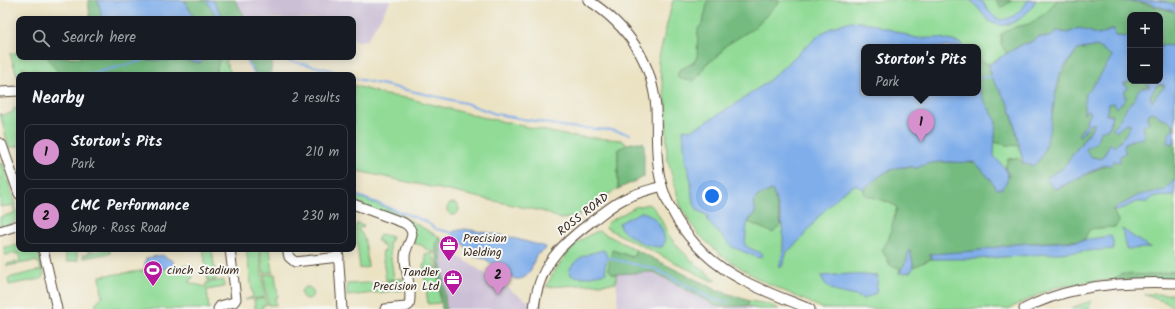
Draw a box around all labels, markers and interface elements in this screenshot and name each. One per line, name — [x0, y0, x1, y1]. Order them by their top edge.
map controls — [1127, 12, 1163, 84]
button: + — [1127, 12, 1163, 48]
search box — [16, 16, 356, 60]
text: Search here — [62, 26, 136, 50]
icon: search — [30, 27, 52, 49]
popup — [861, 44, 981, 96]
text: Storton's Pits — [875, 48, 967, 72]
button: − — [1127, 48, 1163, 84]
text: Park — [875, 72, 899, 93]
text: Nearby — [32, 85, 84, 112]
text: 2 results — [292, 88, 340, 109]
pin: 1 — [908, 109, 934, 142]
text: Storton's Pits — [71, 130, 162, 154]
text: 1 — [44, 142, 48, 163]
text: 210 m — [305, 142, 339, 163]
text: Park — [71, 154, 95, 175]
your location — [702, 186, 722, 206]
street label: ROSS ROAD — [553, 188, 614, 241]
text: CMC Performance — [71, 194, 189, 218]
text: 2 — [42, 206, 50, 227]
text: 230 m — [302, 206, 339, 227]
text: Shop · Ross Road — [71, 218, 166, 239]
place label: Precision Welding — [463, 229, 507, 262]
office icon: Precision Welding — [438, 234, 460, 262]
sports icon: cinch Stadium — [142, 259, 164, 287]
place label: cinch Stadium — [167, 261, 239, 280]
pin: 2 — [485, 262, 511, 295]
place label: Tandler Precision Ltd — [373, 263, 440, 296]
office icon: Tandler Precision Ltd — [442, 268, 464, 296]

